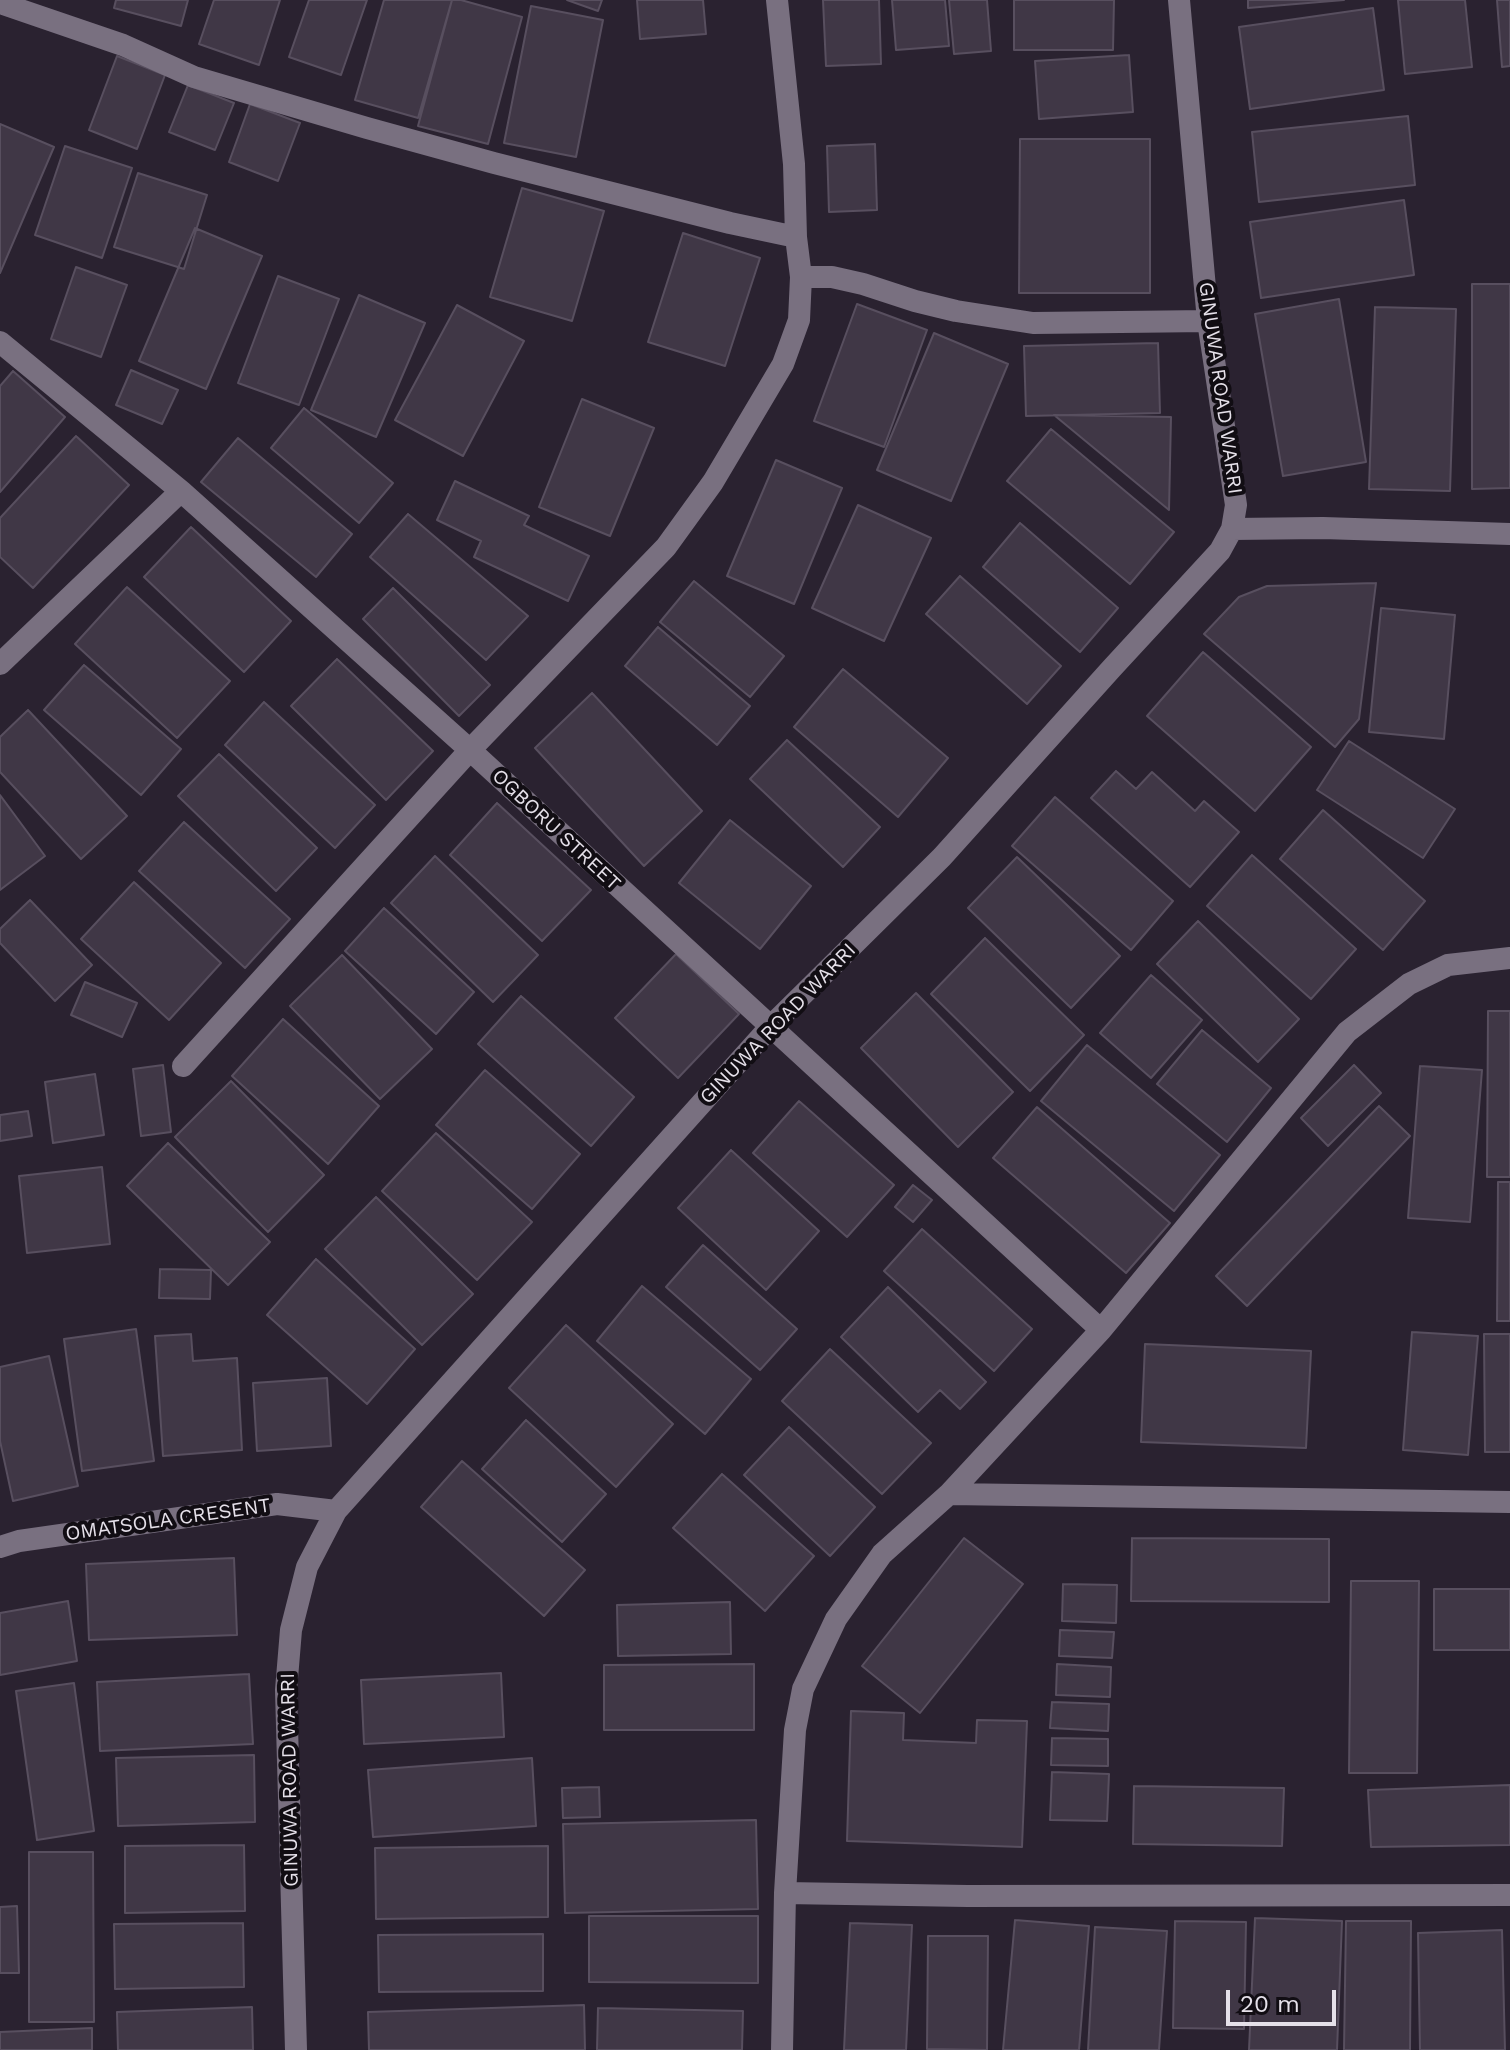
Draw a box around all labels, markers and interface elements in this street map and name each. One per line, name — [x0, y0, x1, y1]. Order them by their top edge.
street label: GINUWA ROAD WARRI — [1193, 280, 1247, 496]
street label: OGBORU STREET — [487, 764, 625, 896]
street label: GINUWA ROAD WARRI — [695, 939, 861, 1109]
street label: OMATSOLA CRESENT — [64, 1494, 272, 1546]
street label: GINUWA ROAD WARRI — [276, 1673, 304, 1887]
scale bar — [1230, 1974, 1340, 2024]
text: 20 m — [1240, 1990, 1300, 2018]

